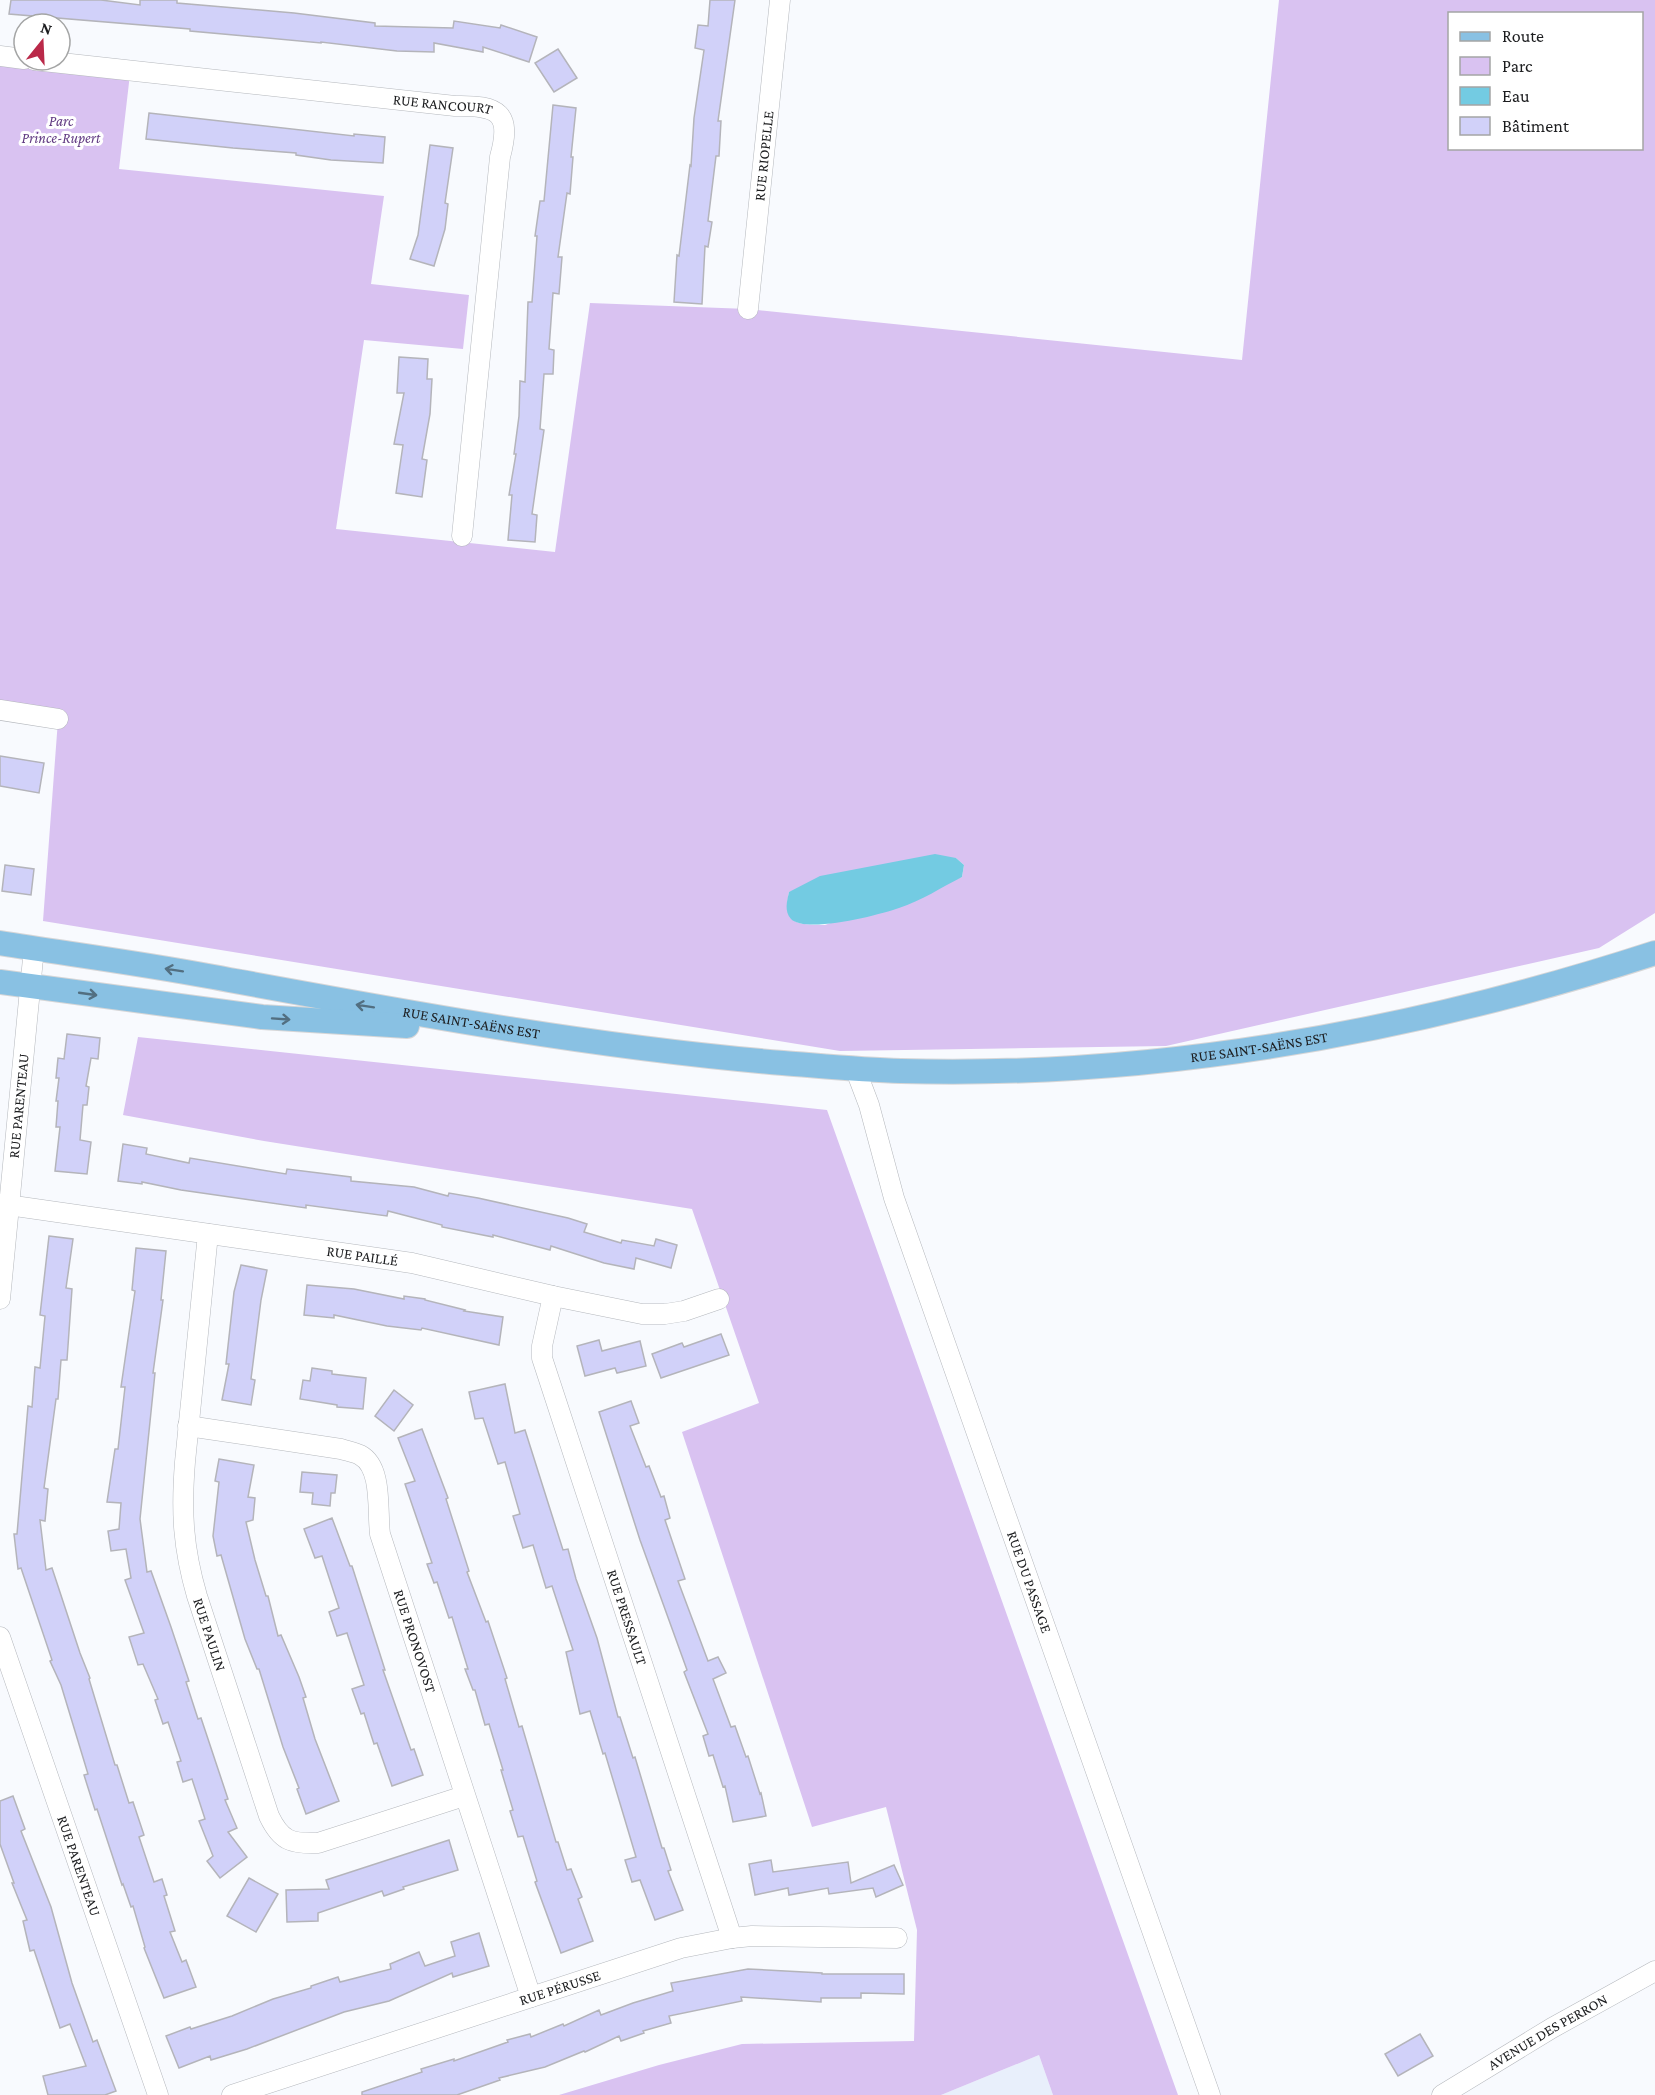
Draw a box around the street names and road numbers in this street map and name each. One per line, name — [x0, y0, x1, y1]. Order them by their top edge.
street label: RUE RANCOURT — [392, 91, 495, 118]
street label: RUE RIOPELLE — [751, 110, 776, 202]
street label: RUE SAINT-SAËNS EST — [401, 1003, 541, 1042]
street label: RUE SAINT-SAËNS EST — [1189, 1029, 1329, 1065]
street label: RUE PARENTEAU — [6, 1053, 32, 1159]
street label: RUE PAILLÉ — [326, 1243, 399, 1269]
street label: RUE DU PASSAGE — [1004, 1529, 1055, 1635]
street label: RUE PRESSAULT — [604, 1567, 650, 1667]
street label: RUE PRONOVOST — [391, 1587, 439, 1695]
street label: RUE PAULIN — [190, 1596, 229, 1673]
street label: RUE PARENTEAU — [54, 1813, 104, 1918]
street label: RUE PÉRUSSE — [517, 1967, 603, 2008]
street label: AVENUE DES PERRON — [1485, 1991, 1610, 2073]

